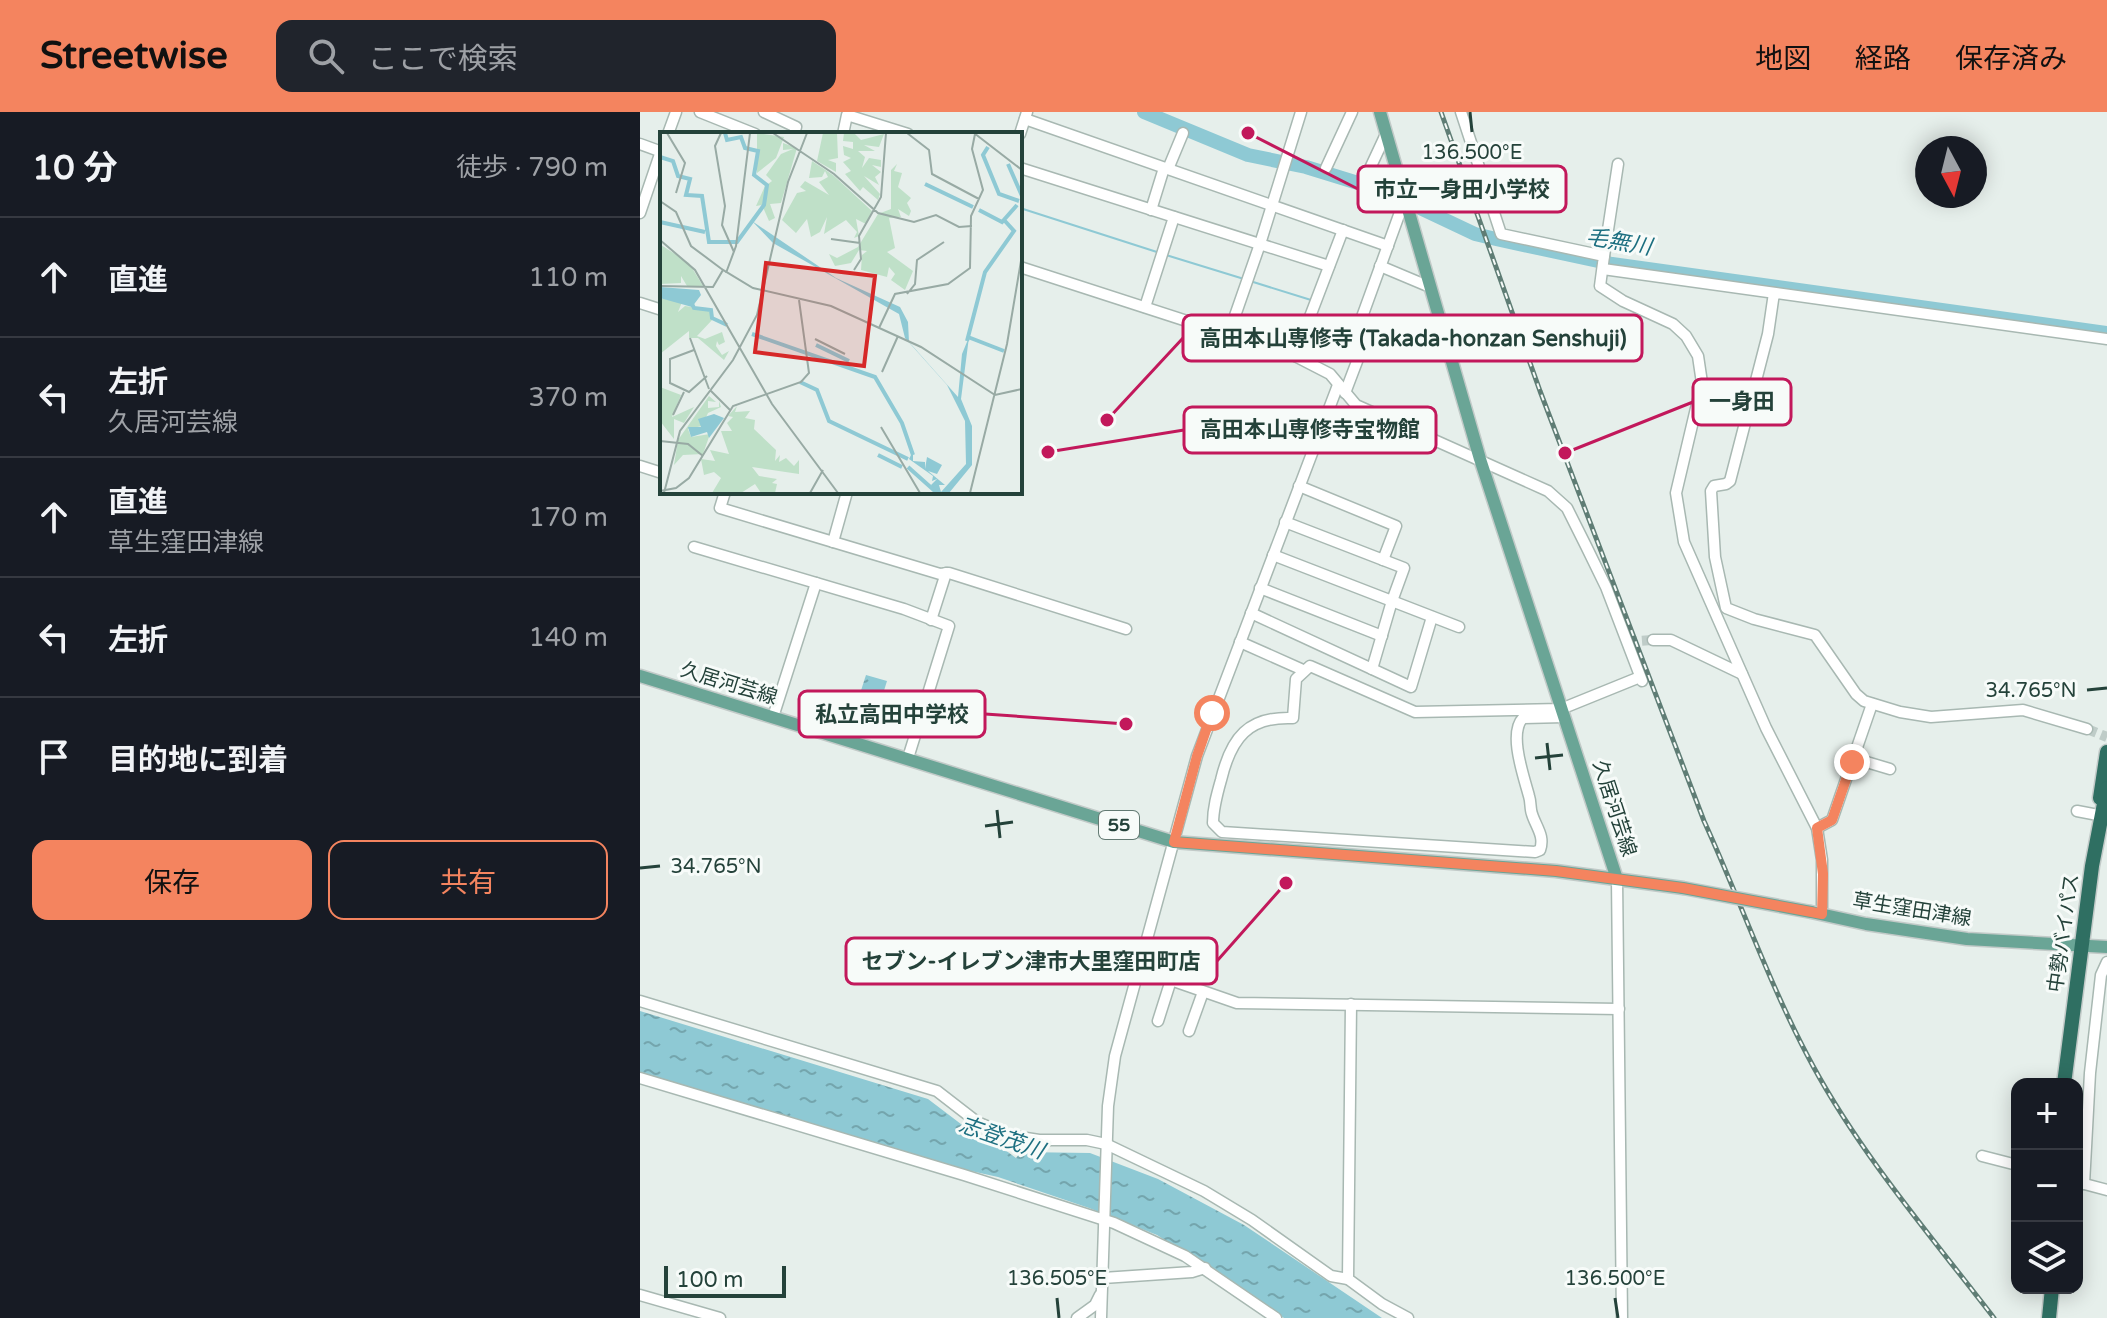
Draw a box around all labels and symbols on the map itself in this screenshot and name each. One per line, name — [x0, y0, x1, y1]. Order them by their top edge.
inset map — [660, 132, 1022, 494]
north arrow — [1915, 136, 1987, 208]
text: 136.500°E — [1422, 141, 1522, 165]
callout: 市立一身田小学校 — [1358, 166, 1566, 212]
text: 市立一身田小学校 — [1374, 177, 1550, 203]
water label: 毛無川 — [1584, 223, 1656, 261]
callout: 高田本山専修寺 (Takada-honzan Senshuji) — [1183, 315, 1642, 361]
text: 高田本山専修寺 (Takada-honzan Senshuji) — [1199, 326, 1627, 352]
callout: 一身田 — [1693, 379, 1791, 425]
text: 一身田 — [1709, 389, 1775, 415]
callout: 高田本山専修寺宝物館 — [1184, 407, 1436, 453]
text: 高田本山専修寺宝物館 — [1200, 417, 1420, 443]
street label: 久居河芸線 — [677, 658, 780, 710]
text: 34.765°N — [1985, 679, 2077, 703]
callout: 私立高田中学校 — [799, 691, 985, 737]
route start — [1194, 695, 1230, 731]
text: 私立高田中学校 — [815, 702, 969, 728]
route end — [1834, 744, 1870, 780]
street label: 久居河芸線 — [1587, 757, 1641, 860]
road number: 55 — [1099, 811, 1139, 839]
text: 34.765°N — [670, 855, 762, 879]
street label: 中勢バイパス — [2044, 872, 2084, 994]
street label: 草生窪田津線 — [1851, 889, 1973, 931]
callout: セブン-イレブン津市大里窪田町店 — [846, 938, 1217, 984]
text: セブン-イレブン津市大里窪田町店 — [862, 949, 1200, 975]
water label: 志登茂川 — [956, 1111, 1049, 1165]
scale bar — [664, 1262, 786, 1298]
text: 136.505°E — [1007, 1267, 1107, 1291]
text: 136.500°E — [1565, 1267, 1665, 1291]

